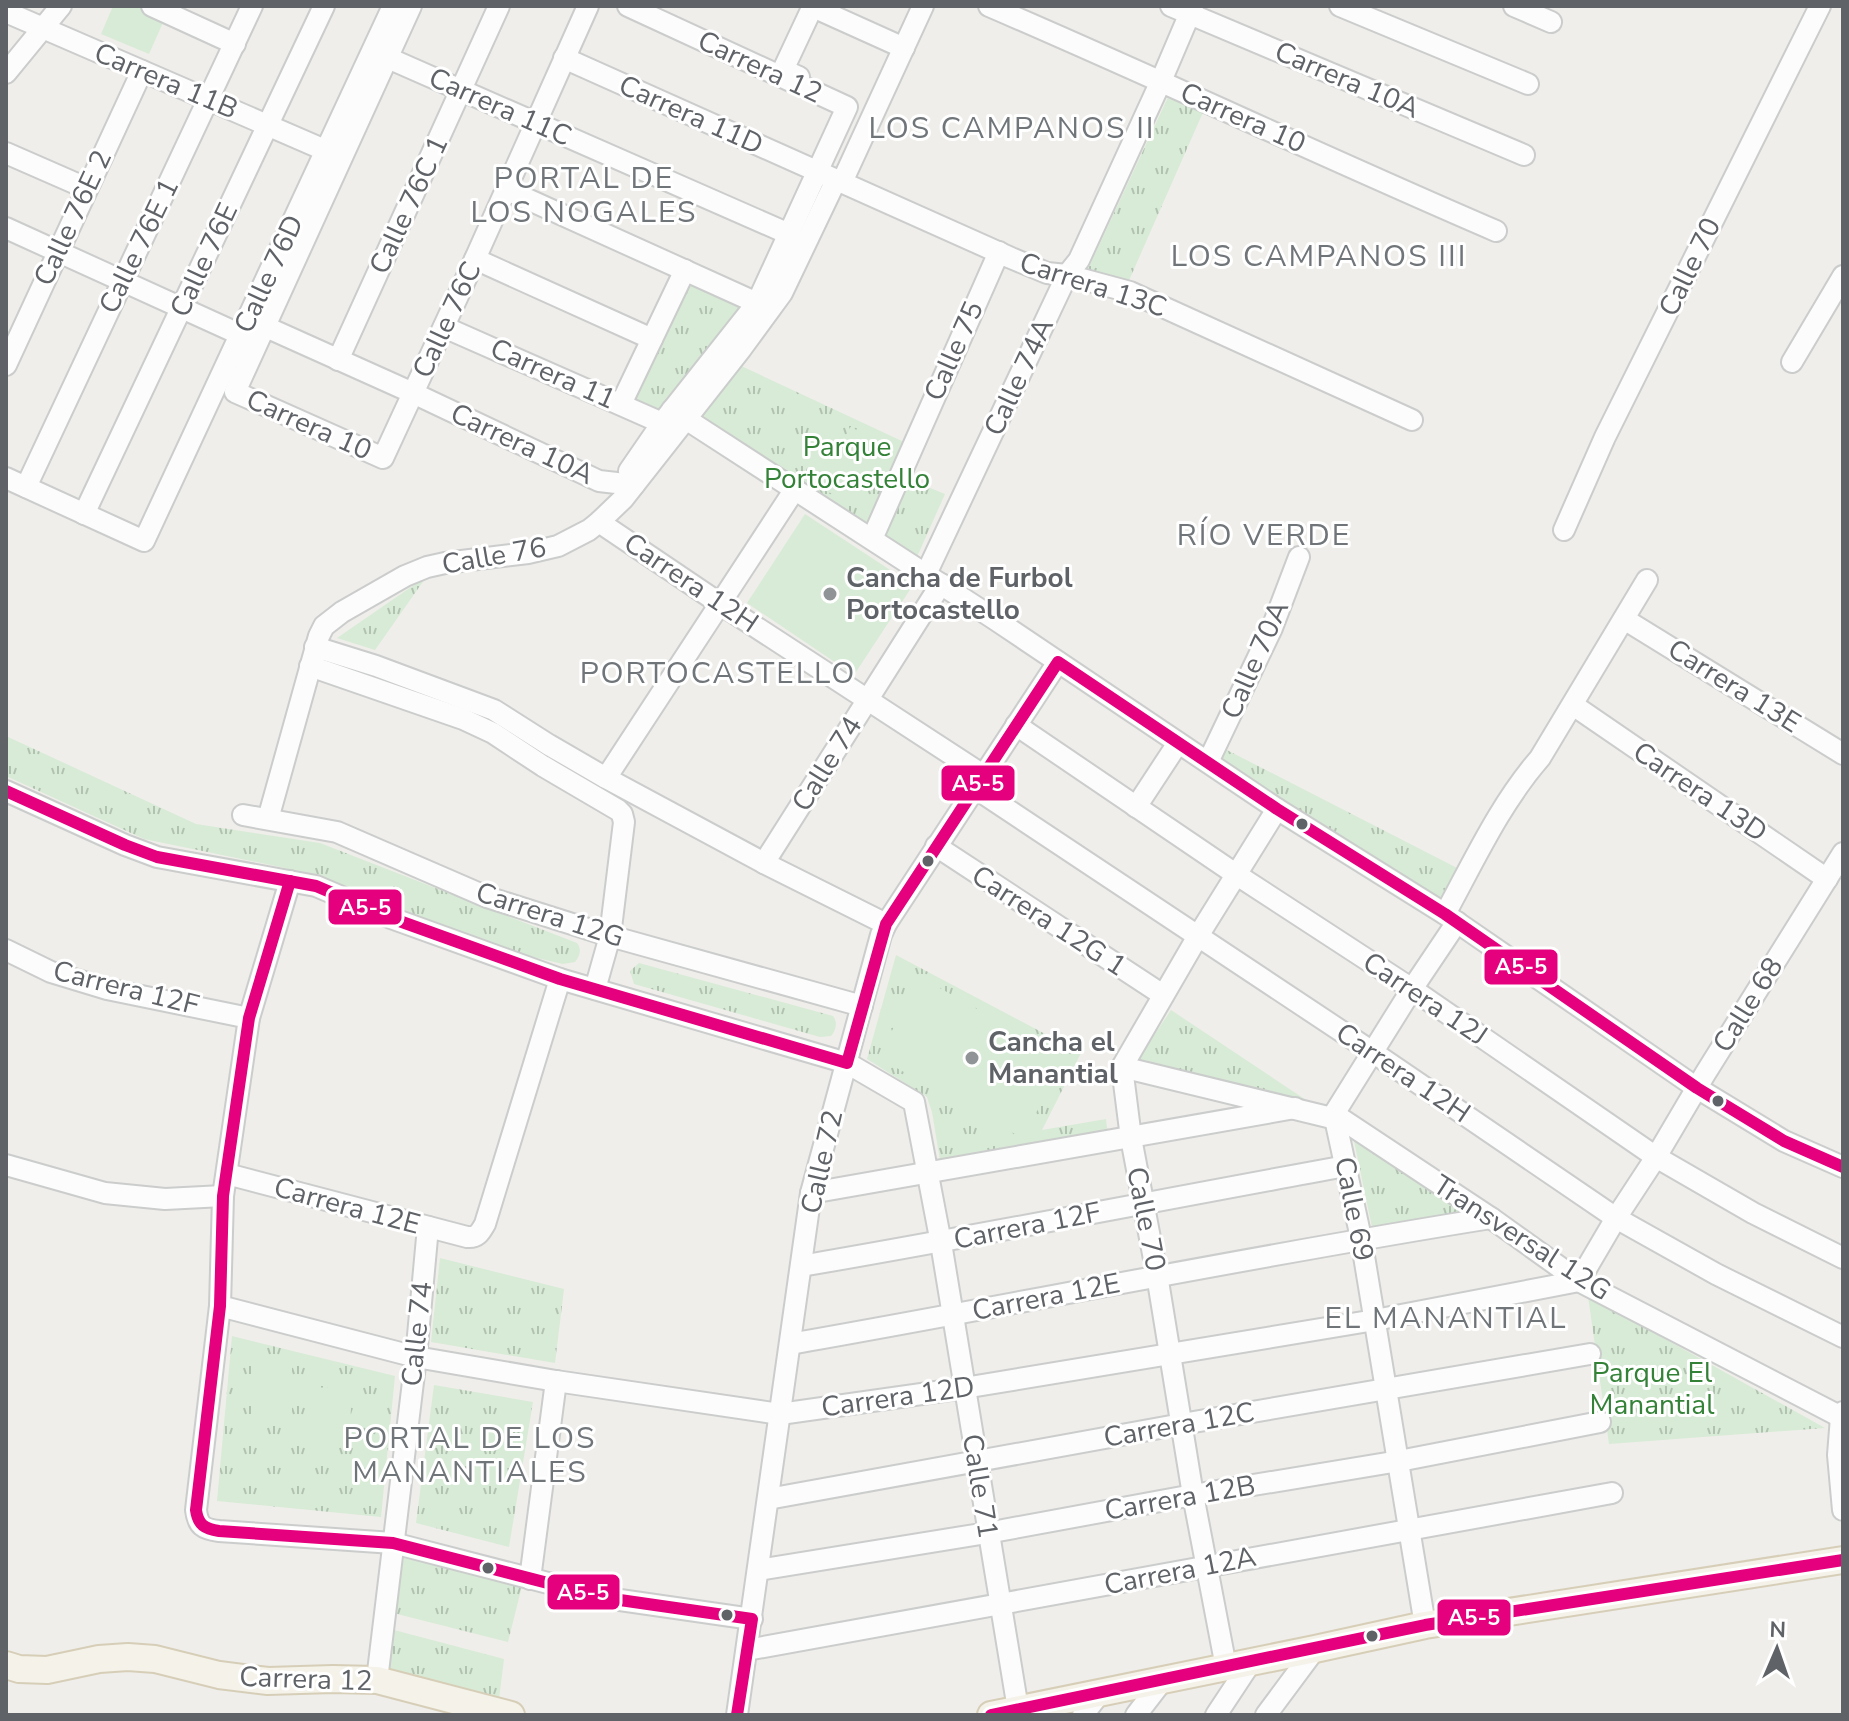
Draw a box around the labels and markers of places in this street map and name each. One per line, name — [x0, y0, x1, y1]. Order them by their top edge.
place label: Cancha de Furbol Portocastello — [846, 559, 1073, 629]
marker: Cancha de Furbol Portocastello — [821, 585, 839, 603]
unlabelled marker — [1294, 816, 1310, 832]
unlabelled marker — [920, 853, 936, 869]
place label: Cancha el Manantial — [988, 1023, 1118, 1093]
marker: Cancha el Manantial — [963, 1049, 981, 1067]
unlabelled marker — [1710, 1093, 1726, 1109]
unlabelled marker — [480, 1560, 496, 1576]
unlabelled marker — [719, 1607, 735, 1623]
unlabelled marker — [1364, 1628, 1380, 1644]

